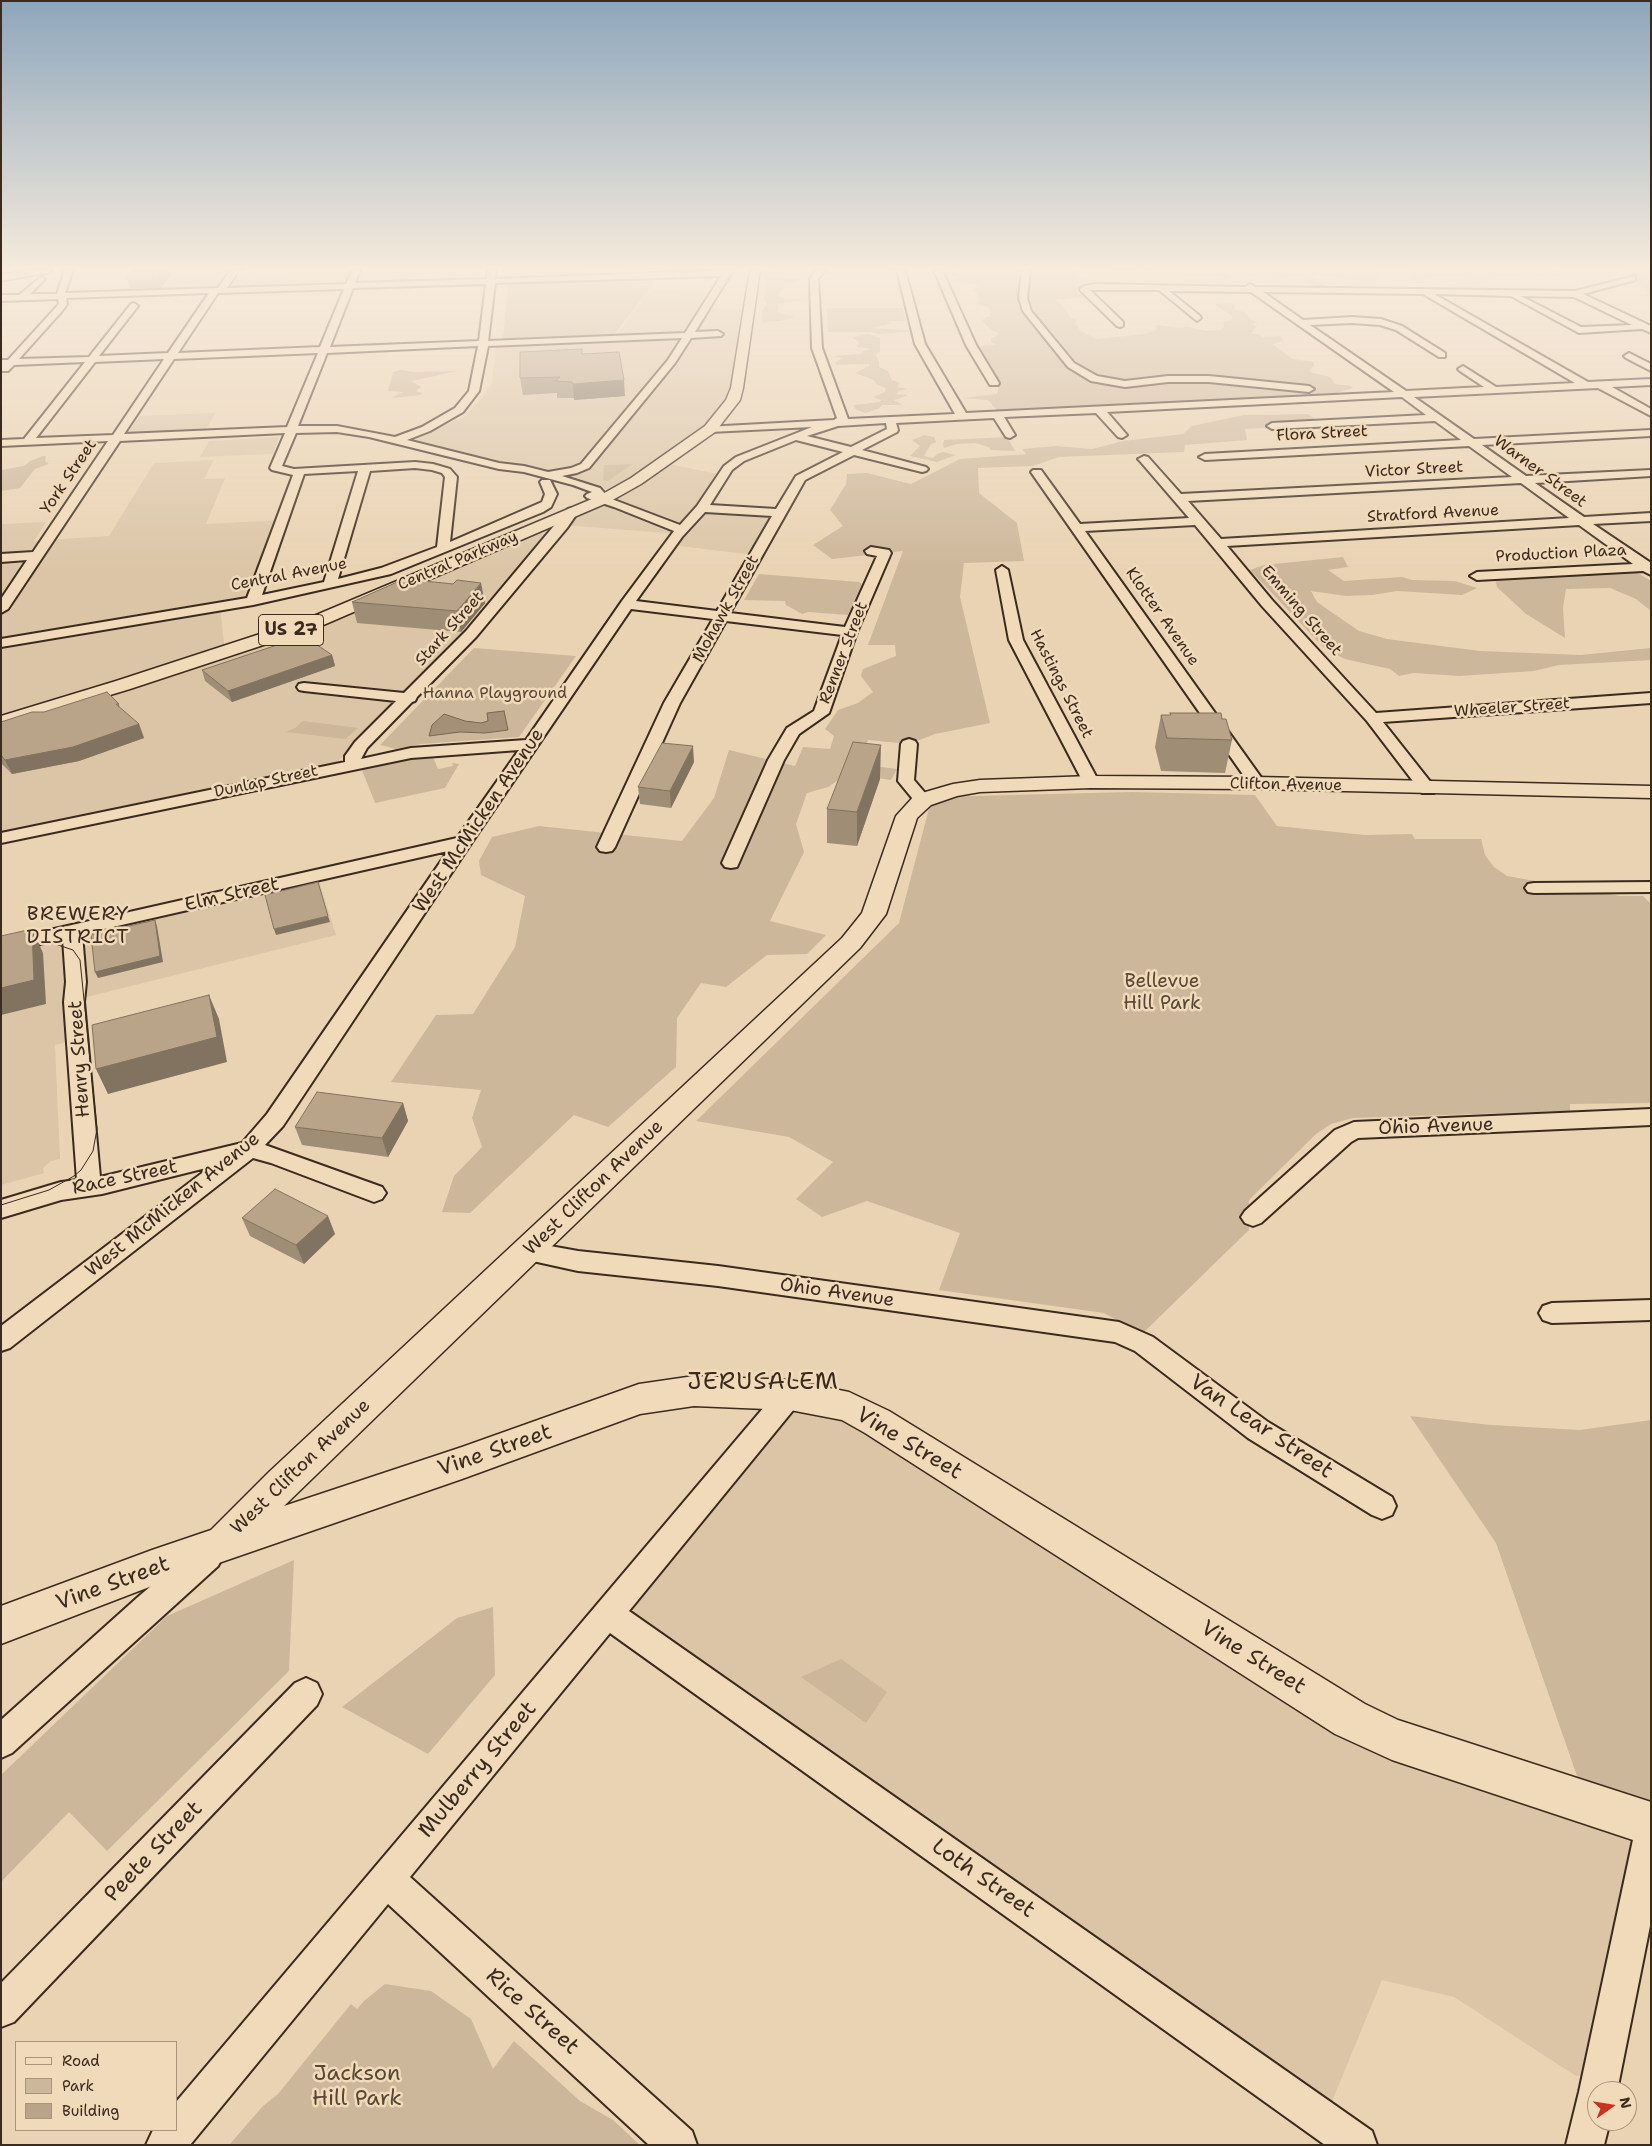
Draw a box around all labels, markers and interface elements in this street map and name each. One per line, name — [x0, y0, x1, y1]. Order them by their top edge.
street label: Flora Street — [1276, 422, 1368, 446]
street label: Warner Street — [1490, 432, 1590, 512]
street label: York Street — [37, 436, 101, 518]
street label: Victor Street — [1364, 458, 1464, 482]
street label: Stratford Avenue — [1366, 501, 1500, 527]
street label: Central Parkway — [395, 527, 521, 595]
street label: Production Plaza — [1495, 541, 1627, 567]
street label: Mohawk Street — [689, 552, 763, 666]
street label: Central Avenue — [229, 554, 349, 596]
street label: Emming Street — [1257, 562, 1345, 660]
street label: Klotter Avenue — [1121, 564, 1203, 670]
street label: Stark Street — [412, 588, 488, 670]
street label: Renner Street — [816, 599, 872, 707]
road number: US 27 — [258, 614, 324, 646]
street label: Hastings Street — [1025, 626, 1097, 742]
park label: Hanna Playground — [423, 684, 567, 704]
street label: Wheeler Street — [1453, 694, 1571, 722]
street label: West McMicken Avenue — [409, 724, 549, 918]
street label: Dunlap Street — [212, 762, 320, 802]
street label: Clifton Avenue — [1230, 774, 1342, 796]
street label: Elm Street — [183, 873, 281, 917]
district label: BREWERY DISTRICT — [25, 903, 131, 950]
park label: Bellevue Hill Park — [1123, 971, 1201, 1015]
street label: Henry Street — [65, 1000, 95, 1118]
street label: Ohio Avenue — [1378, 1114, 1494, 1140]
street label: West Clifton Avenue — [519, 1115, 669, 1261]
street label: West McMicken Avenue — [81, 1128, 265, 1282]
street label: Race Street — [70, 1156, 180, 1200]
street label: Ohio Avenue — [778, 1274, 896, 1312]
district label: JERUSALEM — [686, 1369, 840, 1397]
street label: Van Lear Street — [1184, 1369, 1338, 1485]
street label: West Clifton Avenue — [226, 1394, 376, 1540]
street label: Vine Street — [851, 1402, 967, 1486]
street label: Vine Street — [435, 1419, 555, 1483]
street label: Vine Street — [53, 1551, 173, 1617]
street label: Vine Street — [1196, 1615, 1310, 1701]
street label: Mulberry Street — [413, 1696, 543, 1844]
street label: Peete Street — [99, 1796, 209, 1908]
street label: Loth Street — [926, 1834, 1040, 1924]
street label: Rice Street — [480, 1963, 584, 2061]
legend — [15, 2041, 178, 2131]
text: Road — [62, 2051, 100, 2071]
park label: Jackson Hill Park — [312, 2061, 402, 2112]
text: Park — [62, 2076, 94, 2096]
north arrow — [1587, 2081, 1637, 2131]
text: N — [1616, 2095, 1636, 2110]
text: Building — [62, 2101, 119, 2121]

